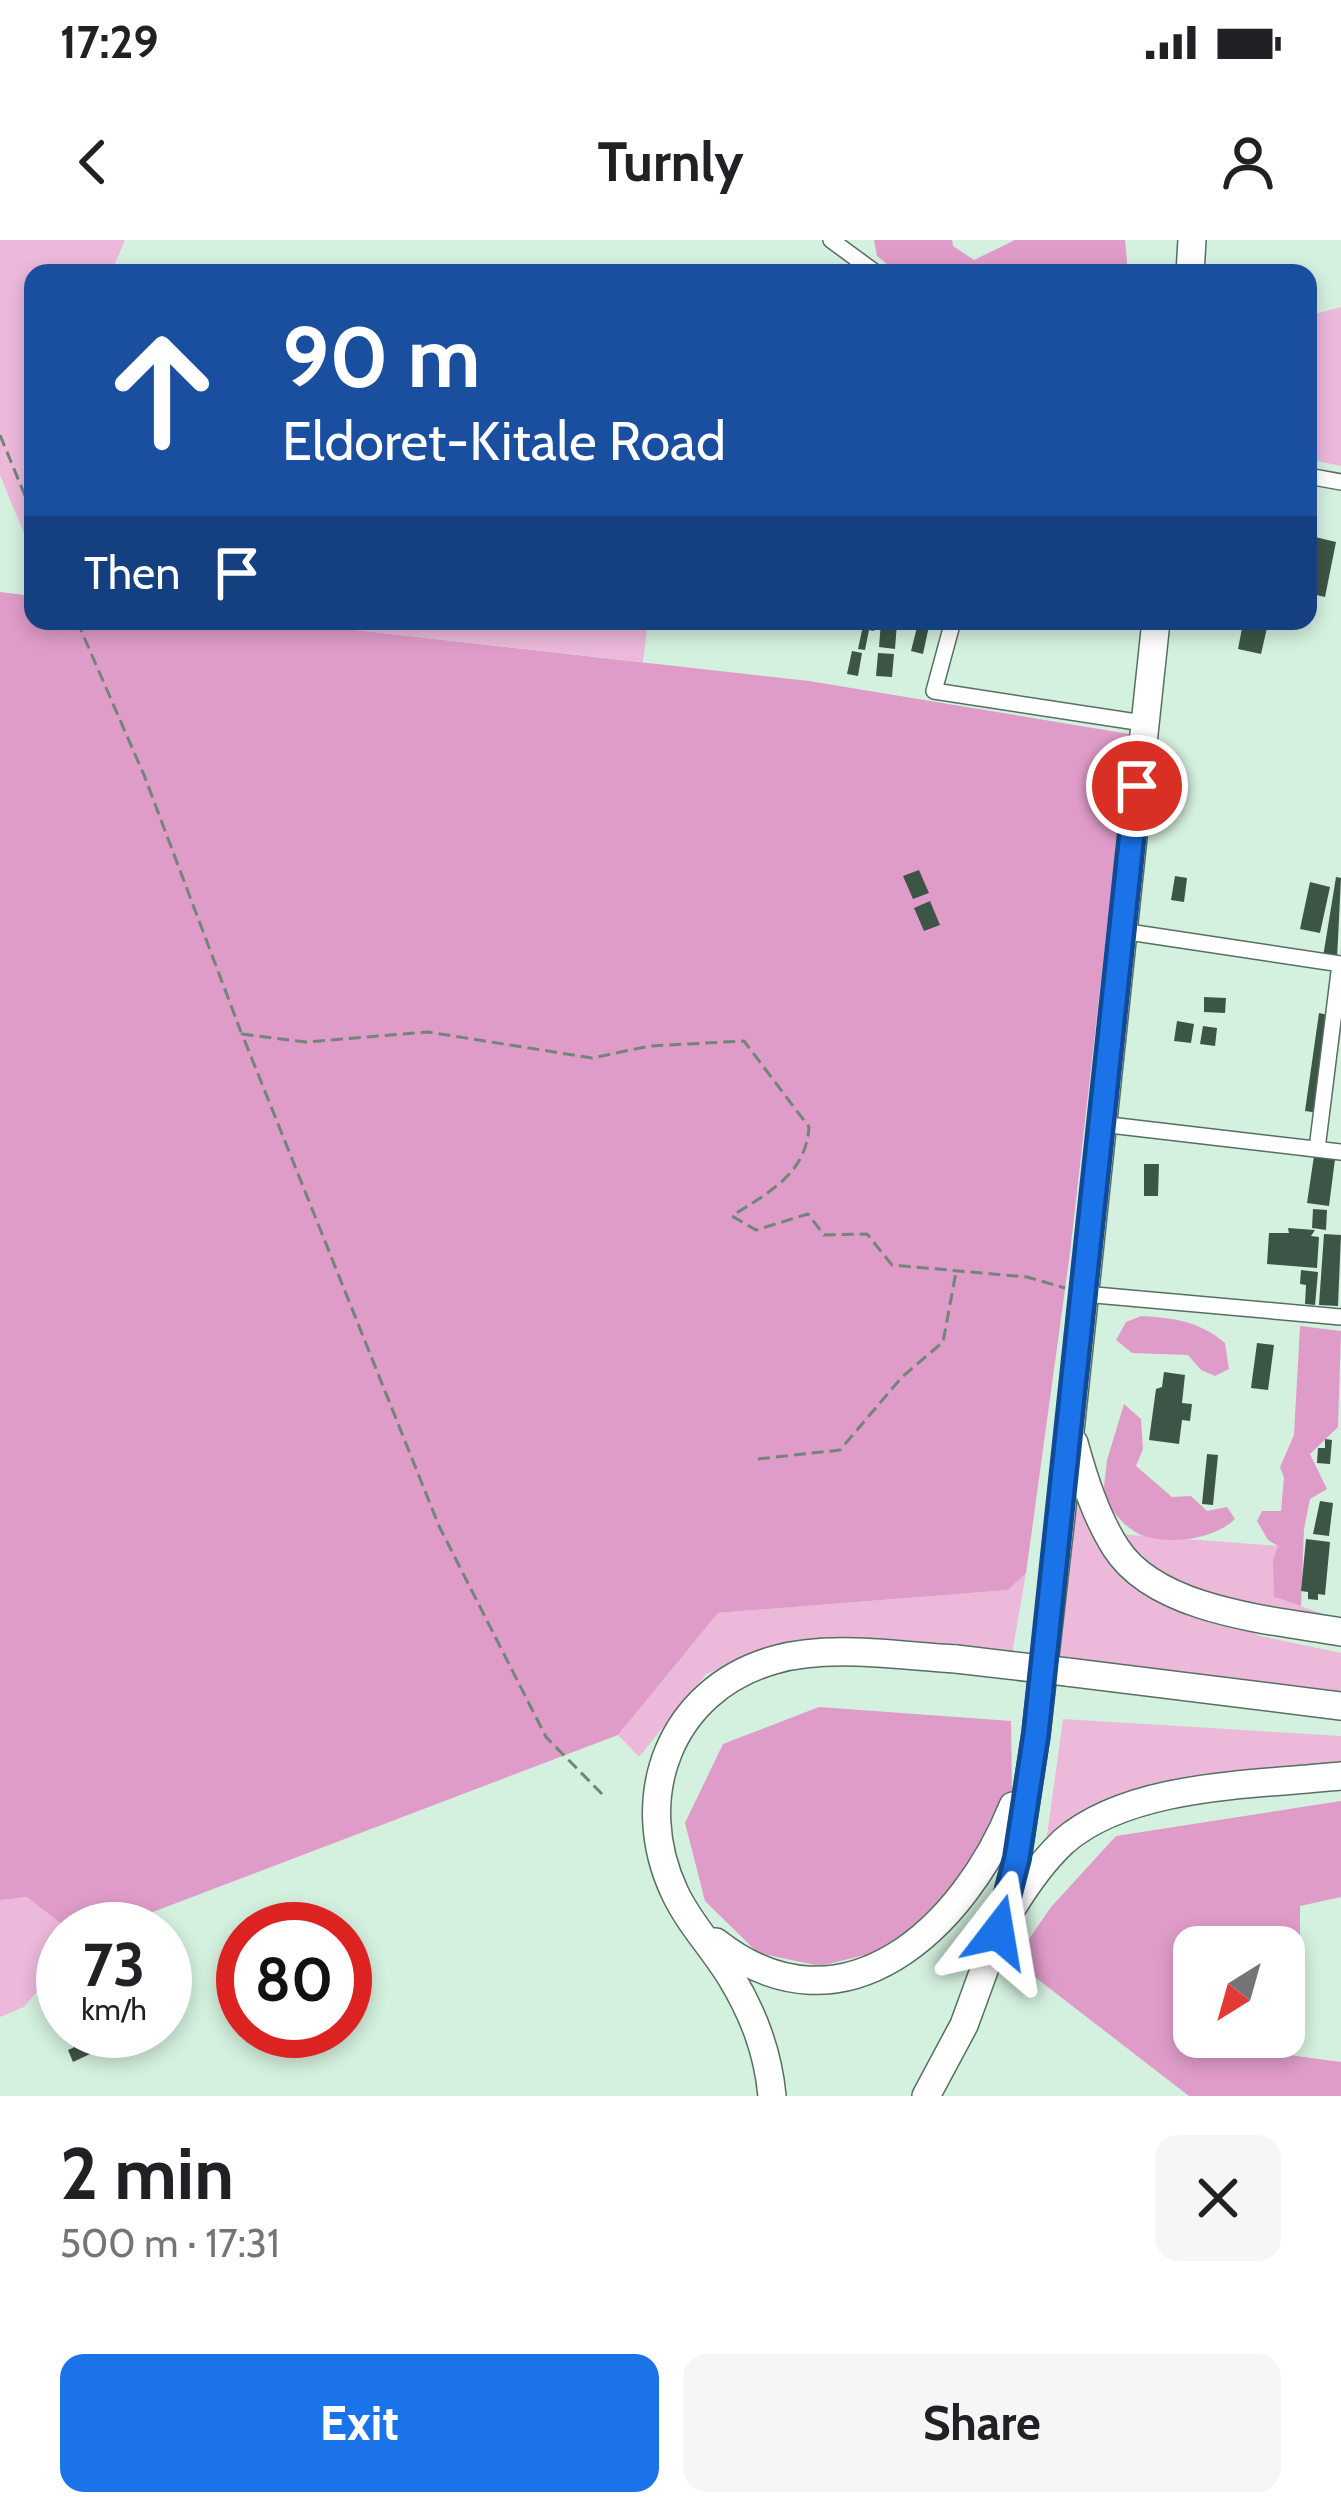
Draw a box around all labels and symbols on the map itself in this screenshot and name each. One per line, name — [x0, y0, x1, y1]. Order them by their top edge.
pin — [1086, 735, 1188, 837]
position arrow — [935, 1869, 1061, 1995]
speed limit sign: 80 — [216, 1902, 372, 2058]
north arrow — [1173, 1926, 1305, 2058]

